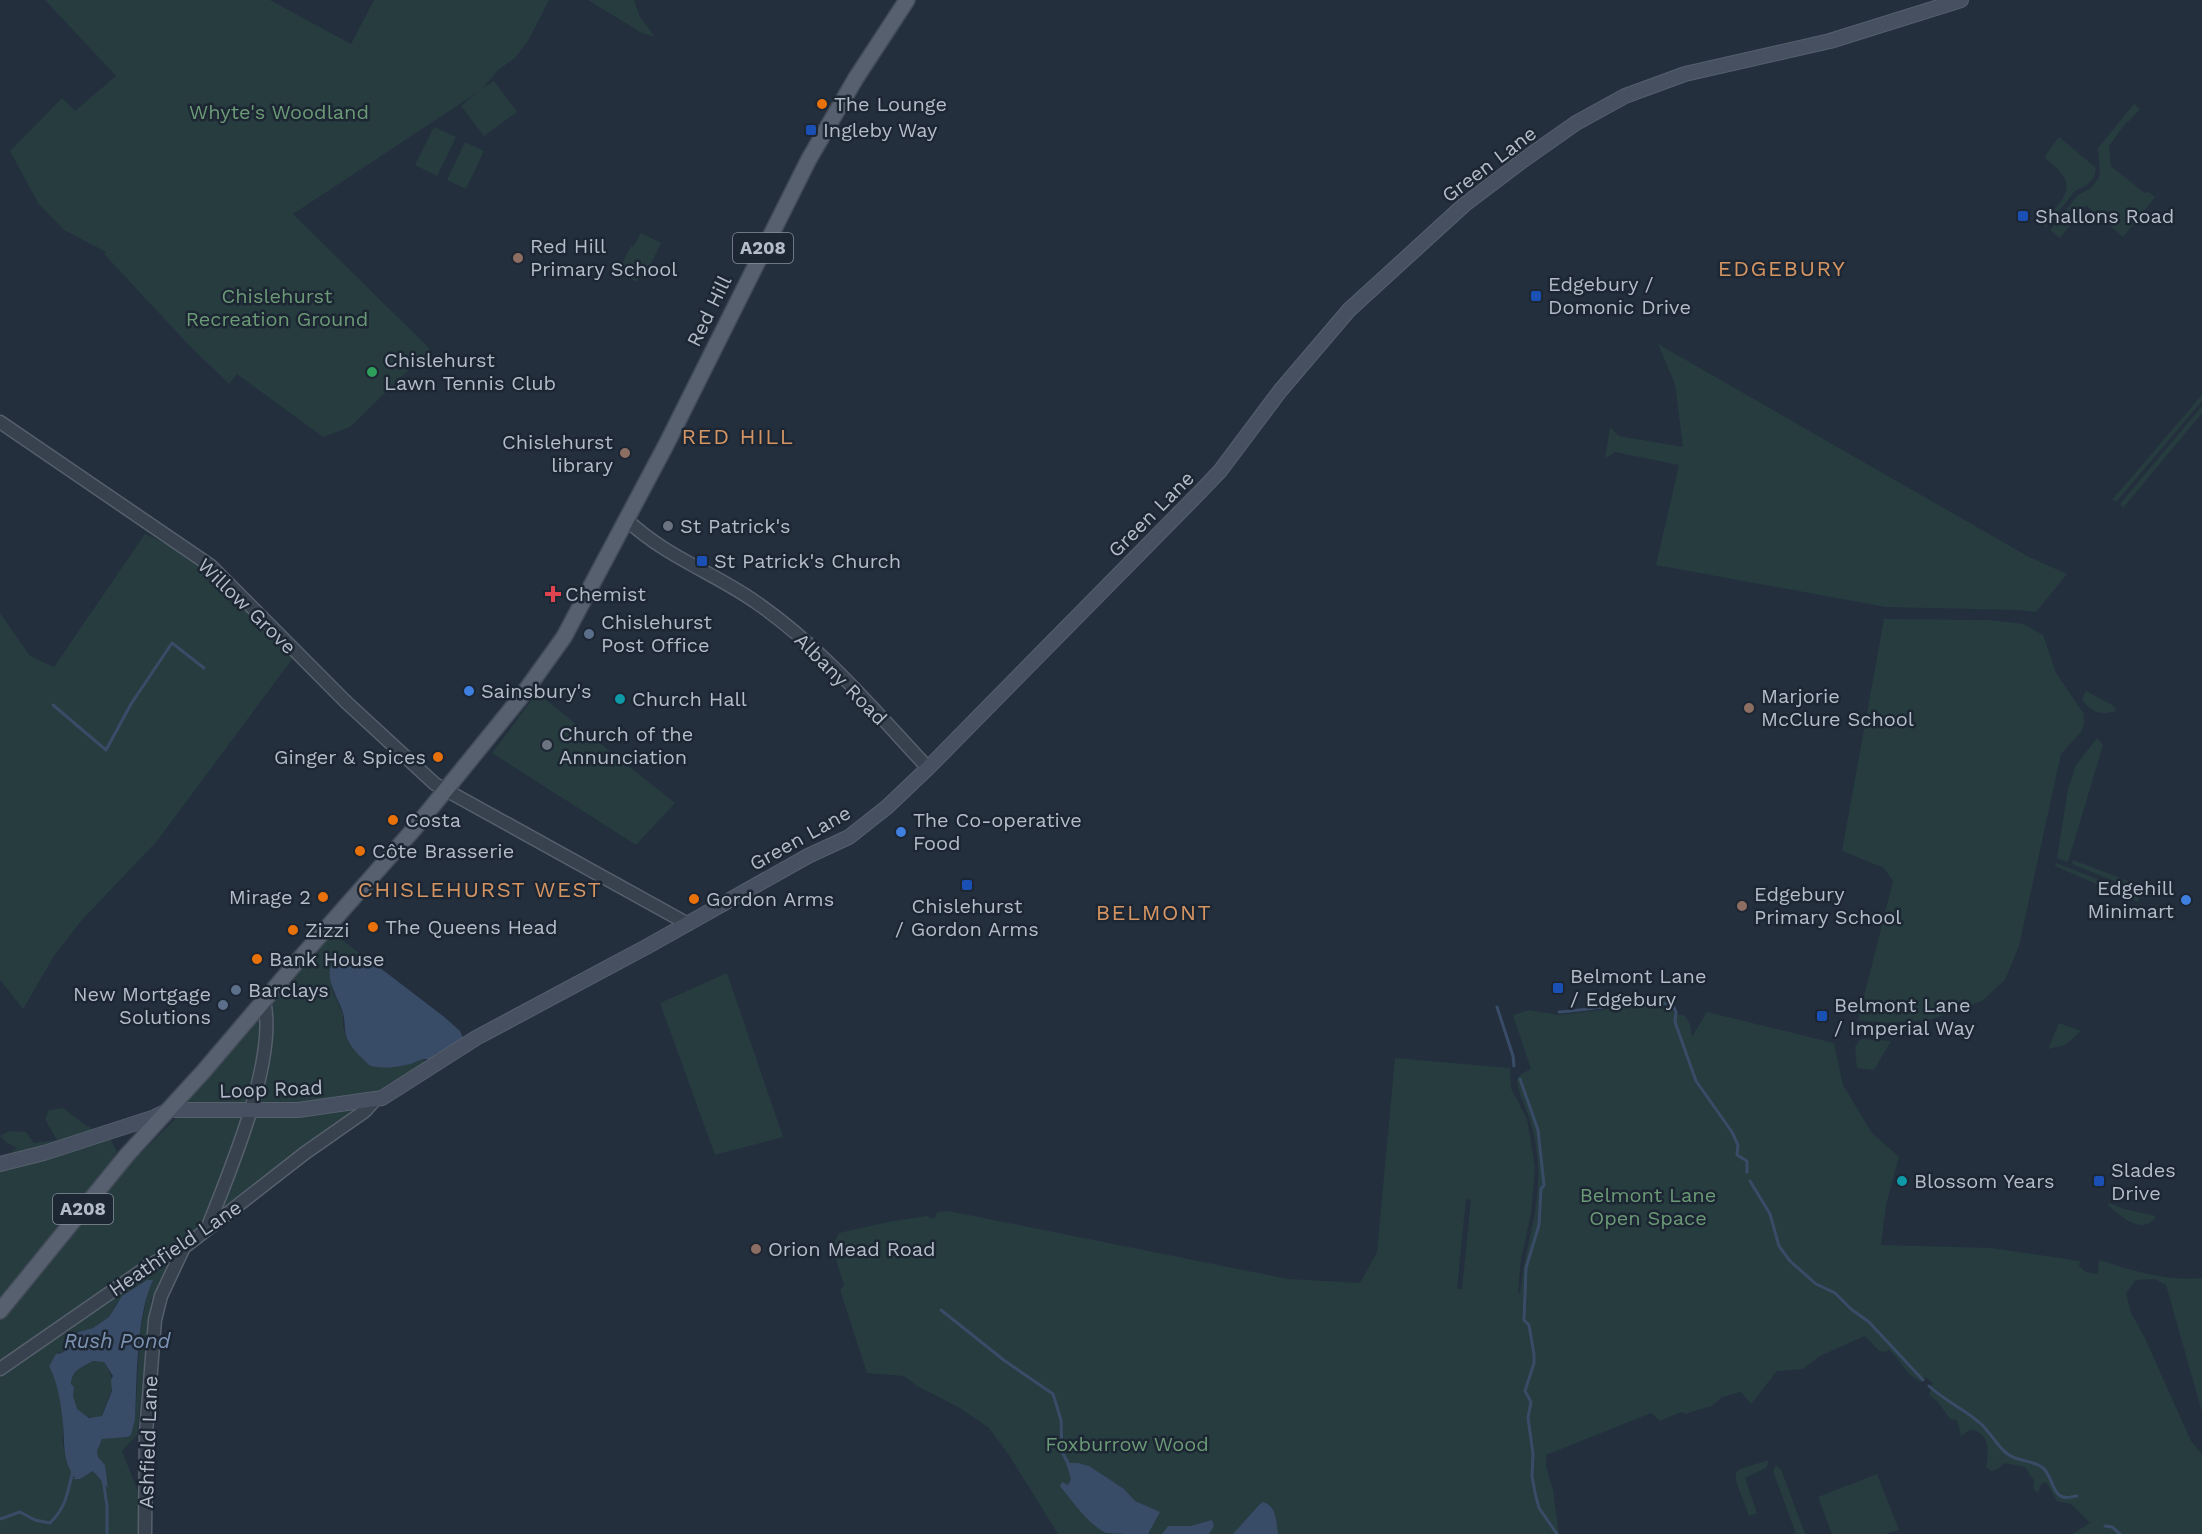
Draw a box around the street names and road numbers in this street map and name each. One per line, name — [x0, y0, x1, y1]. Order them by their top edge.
street label: Green Lane — [1437, 121, 1541, 207]
road number: A208 — [733, 233, 793, 263]
street label: Red Hill — [682, 272, 736, 350]
street label: Green Lane — [1103, 466, 1199, 562]
street label: Willow Grove — [193, 553, 301, 659]
street label: Albany Road — [790, 628, 892, 730]
street label: Green Lane — [745, 800, 855, 876]
street label: Loop Road — [219, 1075, 323, 1103]
road number: A208 — [53, 1194, 113, 1224]
street label: Heathfield Lane — [104, 1195, 246, 1301]
street label: Ashfield Lane — [134, 1375, 162, 1509]

